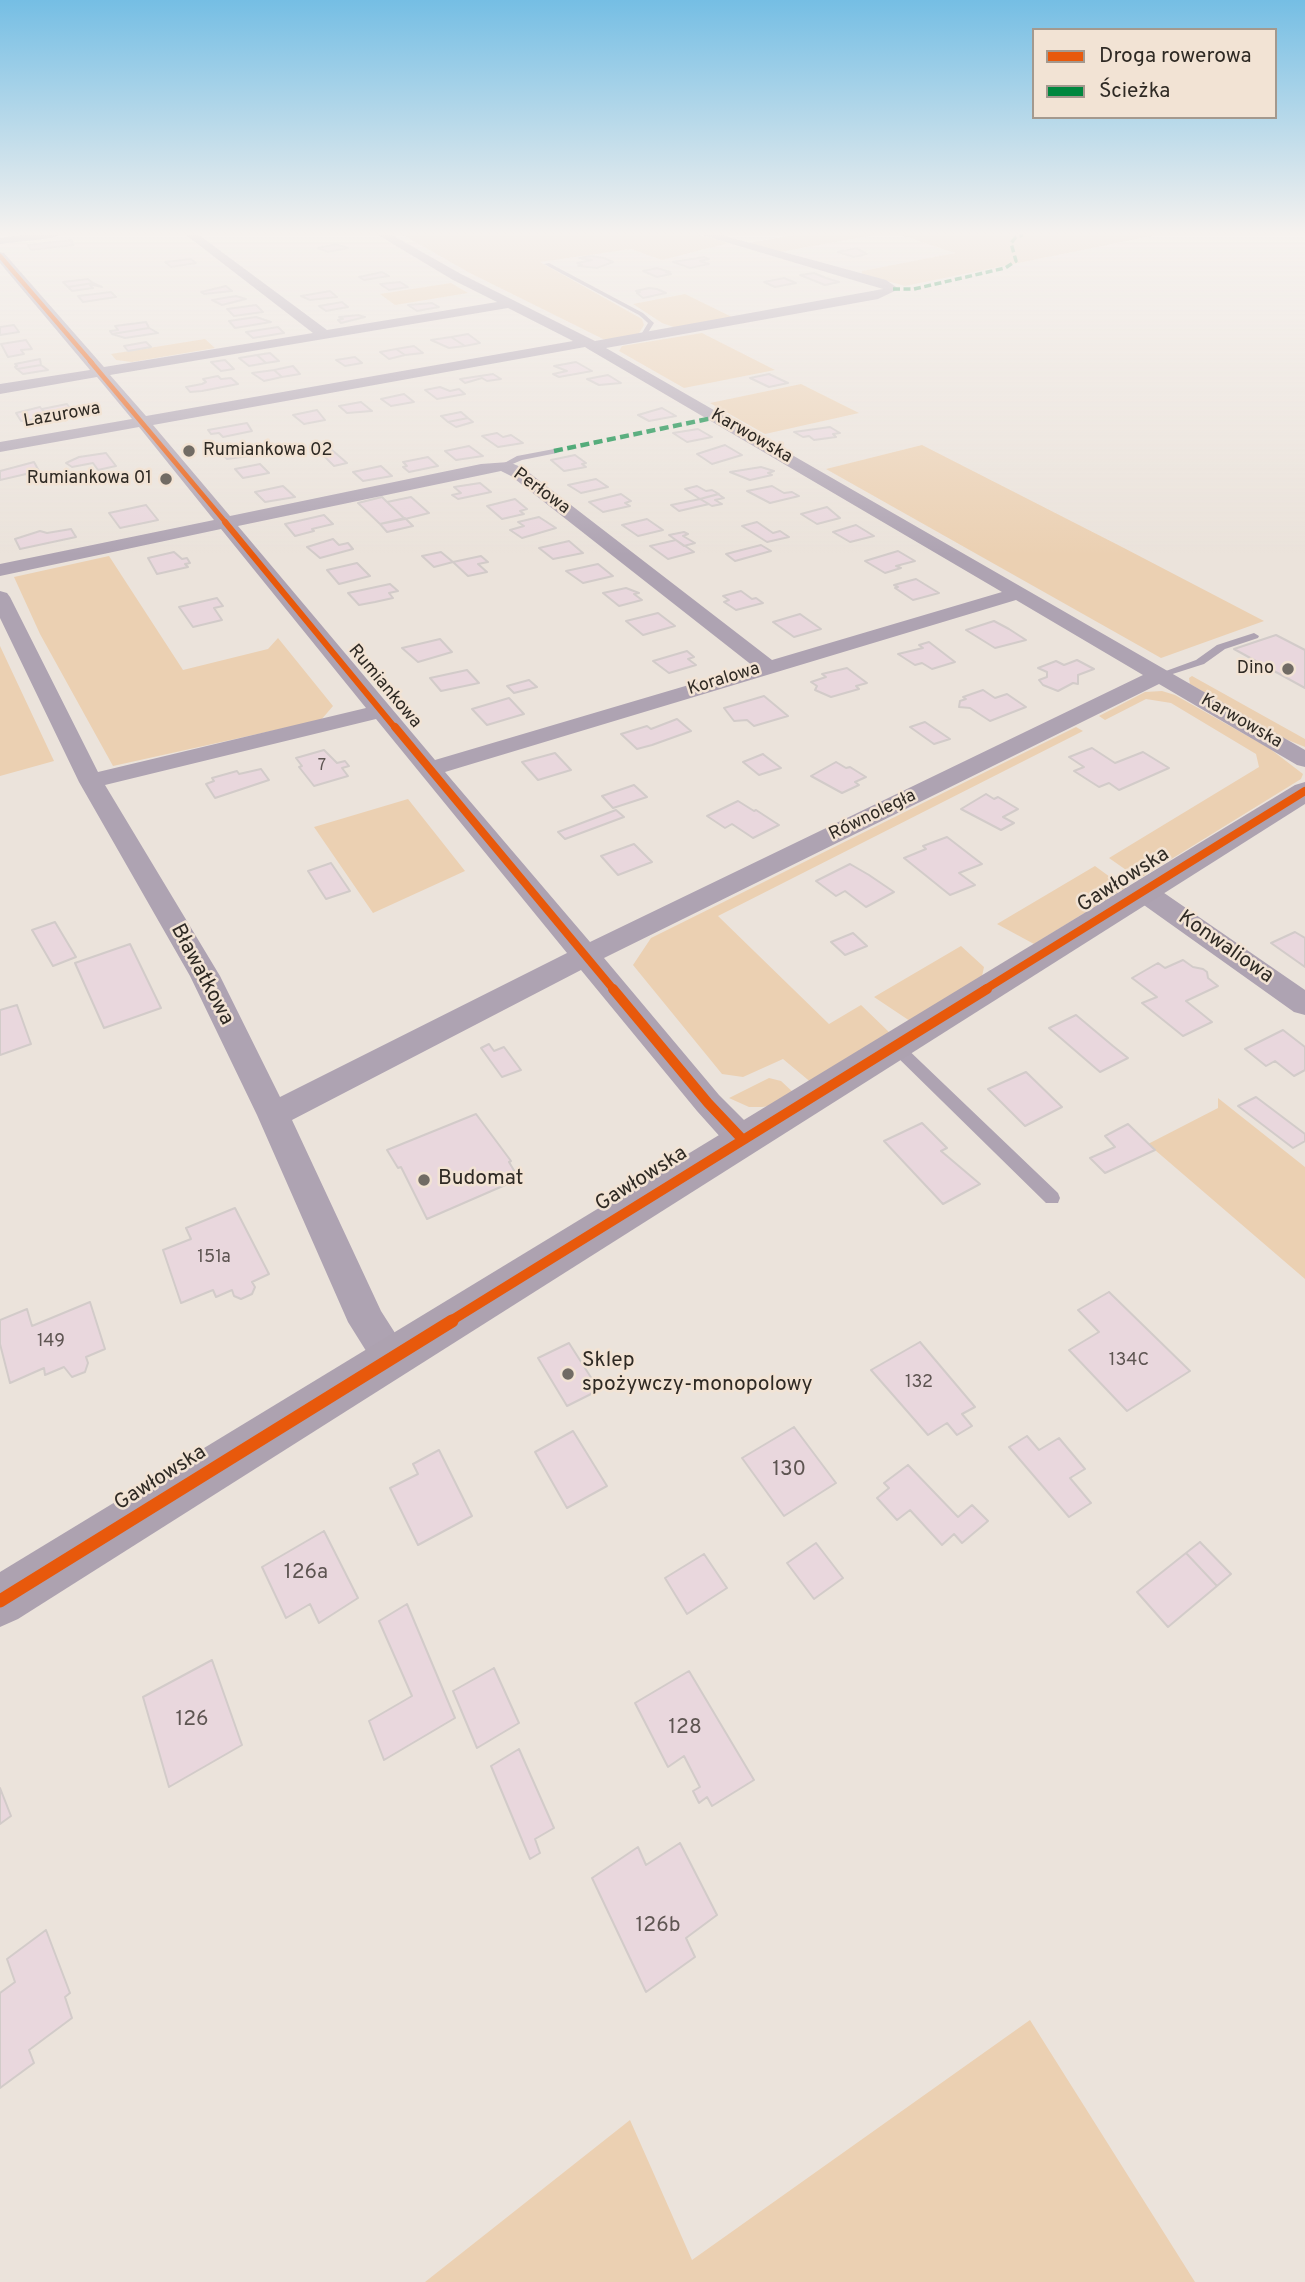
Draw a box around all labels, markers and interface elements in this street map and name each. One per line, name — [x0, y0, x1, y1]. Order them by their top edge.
legend — [1032, 28, 1277, 119]
text: Droga rowerowa — [1099, 43, 1252, 70]
text: Ścieżka — [1099, 78, 1170, 105]
street label: Lazurowa — [22, 399, 102, 433]
street label: Karwowska — [706, 405, 796, 469]
place label: Rumiankowa 02 — [203, 440, 332, 462]
marker: Rumiankowa 02 — [181, 443, 197, 459]
street label: Perłowa — [508, 464, 574, 520]
place label: Rumiankowa 01 — [27, 468, 152, 490]
marker: Rumiankowa 01 — [158, 471, 174, 487]
street label: Rumiankowa — [343, 641, 425, 733]
place label: Dino — [1237, 658, 1274, 680]
street label: Koralowa — [685, 659, 763, 701]
marker: Dino — [1280, 661, 1296, 677]
street label: Karwowska — [1196, 690, 1286, 754]
house number: 7 — [318, 757, 326, 777]
street label: Równoległa — [826, 786, 920, 846]
street label: Gawłowska — [1073, 843, 1175, 919]
street label: Konwaliowa — [1172, 906, 1278, 990]
street label: Bławatkowa — [164, 920, 238, 1030]
street label: Gawłowska — [591, 1142, 693, 1218]
place label: Budomat — [438, 1167, 523, 1193]
marker: Budomat — [416, 1172, 432, 1188]
house number: 151a — [197, 1247, 231, 1269]
house number: 149 — [37, 1331, 65, 1353]
place label: Sklep spożywczy-monopolowy — [582, 1349, 813, 1399]
house number: 134C — [1109, 1350, 1149, 1372]
marker: Sklep spożywczy-monopolowy — [560, 1366, 576, 1382]
house number: 132 — [905, 1372, 933, 1394]
street label: Gawłowska — [110, 1441, 212, 1517]
house number: 130 — [772, 1458, 806, 1484]
house number: 126a — [284, 1561, 328, 1587]
house number: 126 — [175, 1708, 209, 1734]
house number: 128 — [668, 1716, 702, 1742]
house number: 126b — [635, 1914, 681, 1940]

